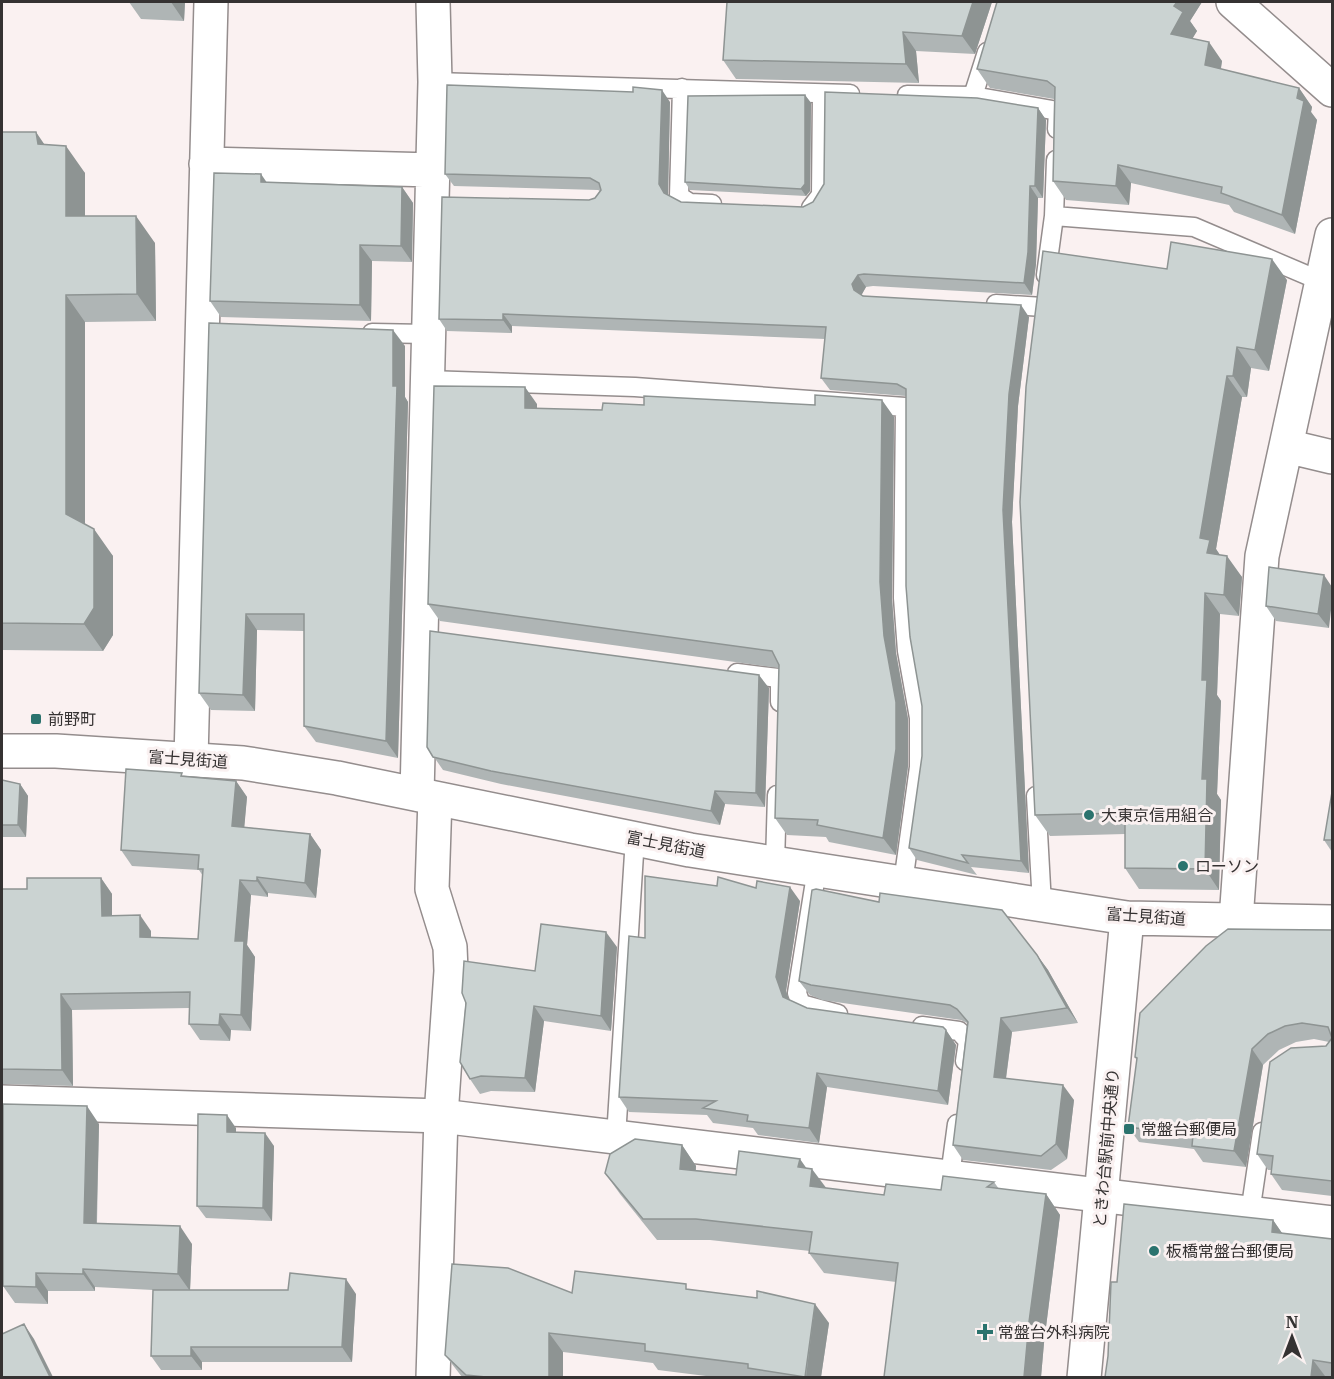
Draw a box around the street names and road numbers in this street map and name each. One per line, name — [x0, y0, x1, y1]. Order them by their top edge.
street label: 富士見街道 — [147, 746, 229, 772]
street label: 富士見街道 — [625, 827, 707, 861]
street label: 富士見街道 — [1105, 903, 1187, 929]
street label: ときわ台駅前中央通り — [1089, 1067, 1123, 1229]

